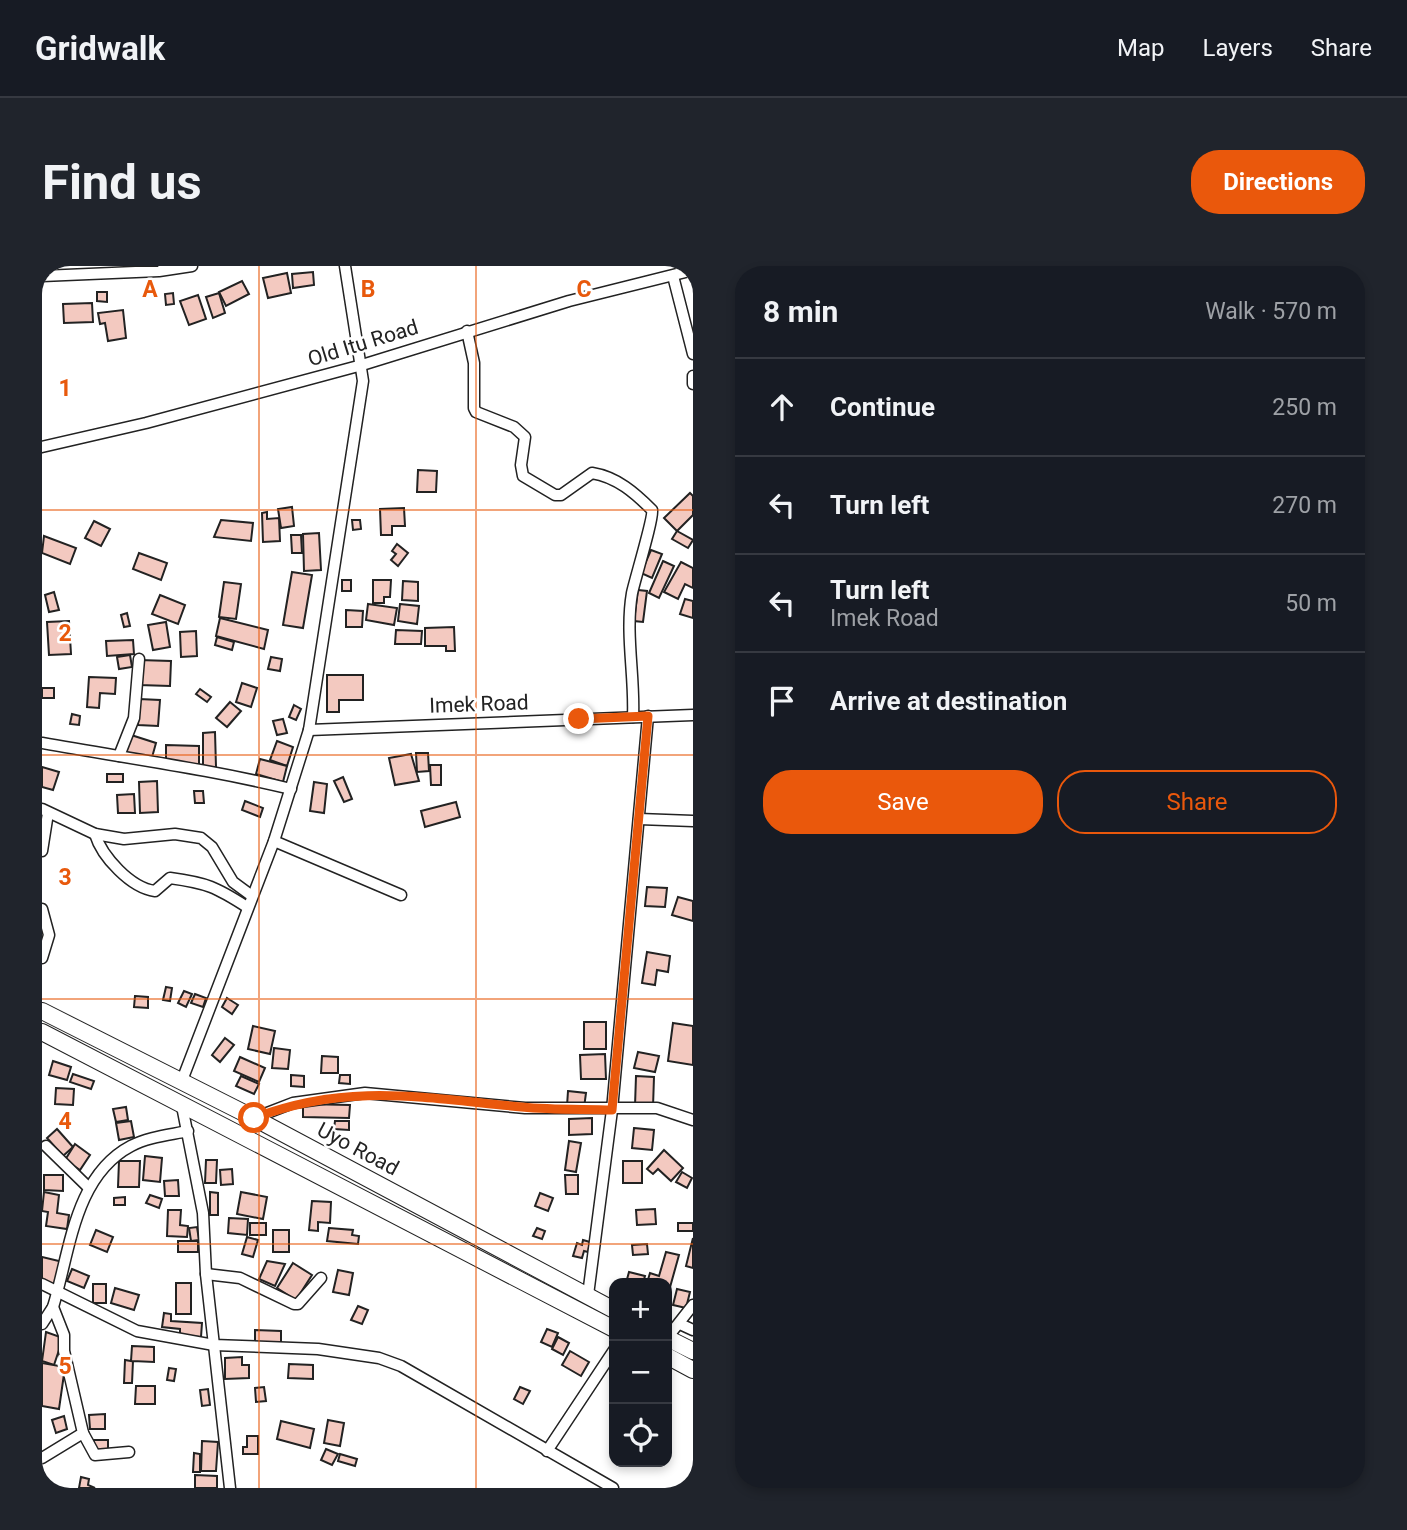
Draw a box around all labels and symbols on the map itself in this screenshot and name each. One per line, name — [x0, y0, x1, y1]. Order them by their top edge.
text: A — [142, 276, 158, 303]
text: B — [361, 276, 375, 303]
text: C — [576, 276, 592, 303]
street label: Old Itu Road — [305, 315, 421, 371]
text: 1 — [58, 375, 72, 402]
text: 2 — [58, 620, 72, 647]
street label: Imek Road — [429, 690, 529, 718]
route end — [563, 703, 594, 734]
text: 3 — [58, 864, 72, 891]
route start — [238, 1102, 269, 1133]
text: 4 — [58, 1108, 72, 1135]
street label: Uyo Road — [313, 1118, 403, 1180]
text: 5 — [58, 1353, 72, 1380]

